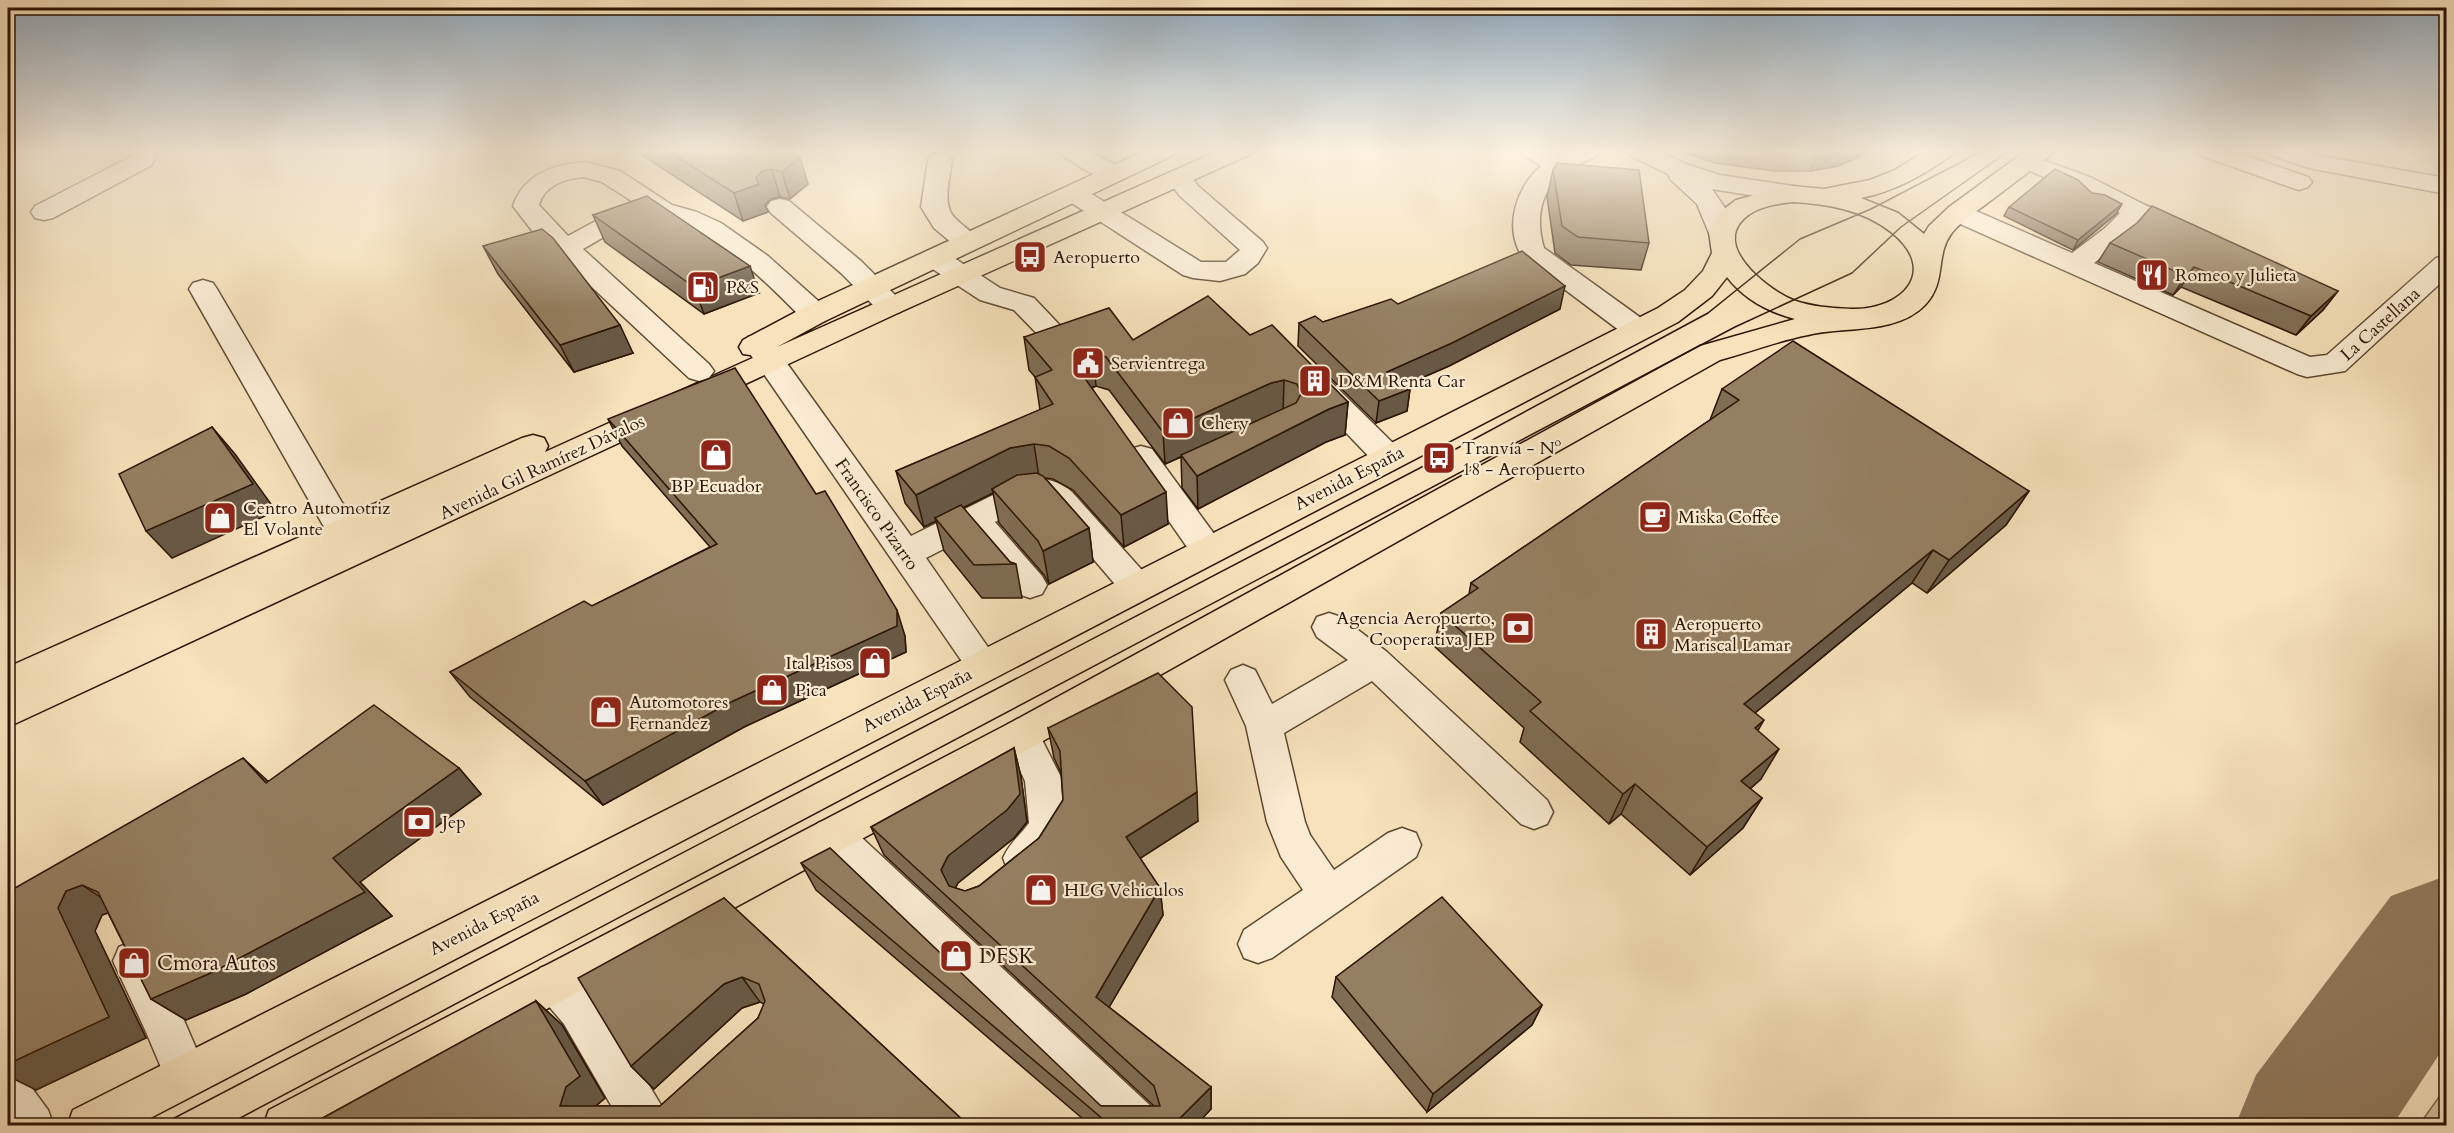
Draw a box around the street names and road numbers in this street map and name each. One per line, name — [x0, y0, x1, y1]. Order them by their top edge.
street label: La Castellana — [2335, 282, 2426, 367]
street label: Avenida Gil Ramírez Dávalos — [435, 409, 649, 526]
street label: Avenida España — [1290, 440, 1409, 517]
street label: Francisco Pizarro — [829, 453, 925, 575]
street label: Avenida España — [858, 662, 977, 739]
street label: Avenida España — [425, 885, 544, 962]

